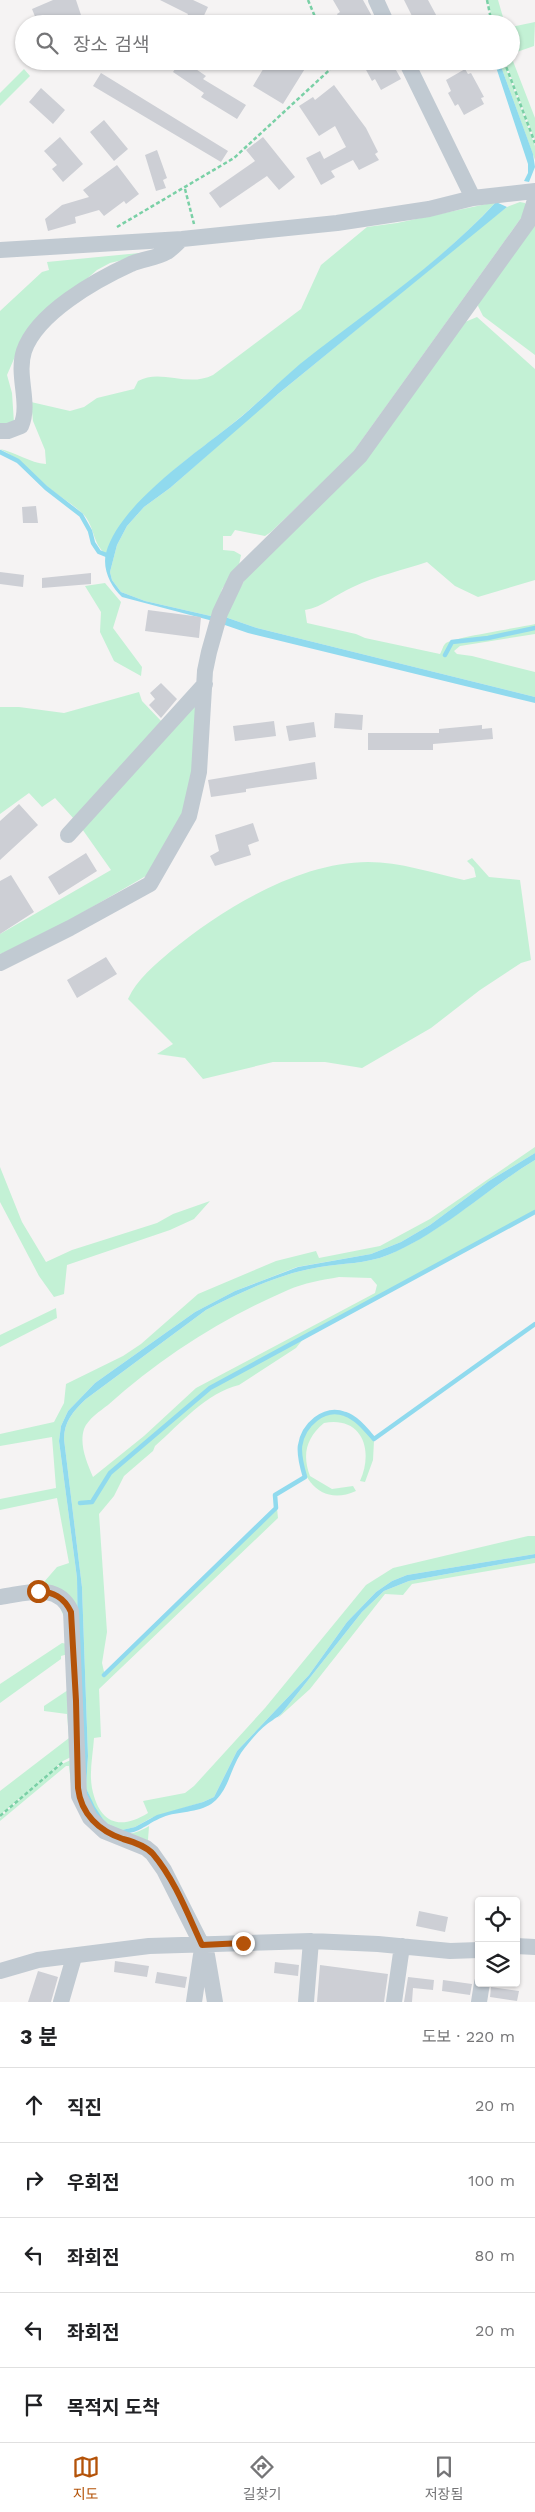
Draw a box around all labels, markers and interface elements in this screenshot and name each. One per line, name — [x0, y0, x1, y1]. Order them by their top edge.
search box — [15, 15, 520, 70]
icon: search — [33, 29, 61, 57]
text: 장소 검색 — [73, 33, 149, 56]
route start — [27, 1580, 50, 1603]
map controls — [475, 1897, 520, 1987]
button: locate — [475, 1897, 520, 1942]
route end — [232, 1932, 255, 1955]
button: layers — [475, 1942, 520, 1987]
text: 3 분 — [20, 2024, 58, 2049]
text: 도보 · 220 m — [422, 2027, 515, 2046]
icon: ahead — [20, 2091, 48, 2119]
text: 직진 — [67, 2096, 102, 2119]
text: 20 m — [475, 2096, 515, 2115]
icon: right — [20, 2166, 48, 2194]
text: 우회전 — [67, 2171, 119, 2194]
text: 100 m — [468, 2171, 515, 2190]
icon: left — [20, 2241, 48, 2269]
text: 좌회전 — [67, 2246, 119, 2269]
text: 80 m — [474, 2246, 515, 2265]
icon: left — [20, 2316, 48, 2344]
text: 좌회전 — [67, 2321, 119, 2344]
text: 20 m — [475, 2321, 515, 2340]
icon: arrive — [20, 2391, 48, 2419]
text: 목적지 도착 — [67, 2396, 160, 2419]
tab: 지도 — [72, 2453, 100, 2503]
tab: 길찾기 — [243, 2453, 281, 2503]
tab: 저장됨 — [425, 2453, 463, 2503]

